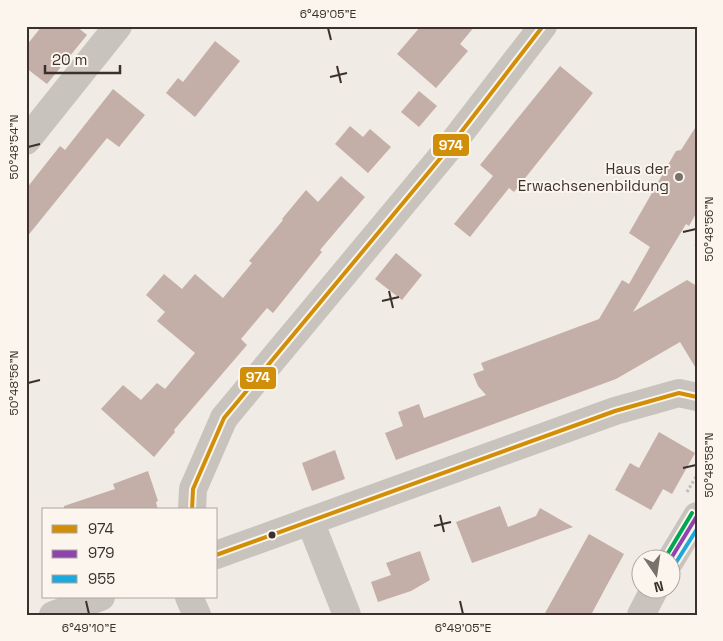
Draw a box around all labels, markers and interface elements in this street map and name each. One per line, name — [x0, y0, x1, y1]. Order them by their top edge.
text: 6°49'05"E — [300, 6, 356, 22]
scale bar — [45, 42, 120, 74]
text: 20 m — [52, 50, 87, 69]
text: 50°48'54"N — [6, 115, 22, 179]
line badge: 974 — [432, 133, 470, 157]
text: 974 — [439, 136, 463, 154]
place label: Haus der Erwachsenenbildung — [518, 159, 669, 195]
marker: Haus der Erwachsenenbildung — [673, 171, 685, 183]
text: 50°48'56"N — [701, 196, 717, 262]
text: 50°48'56"N — [6, 350, 22, 416]
line badge: 974 — [239, 366, 277, 390]
text: 974 — [246, 368, 270, 386]
text: 50°48'58"N — [701, 432, 717, 498]
legend — [42, 508, 218, 598]
text: 974 — [88, 519, 114, 538]
unlabelled marker — [267, 530, 277, 540]
text: 979 — [88, 543, 115, 562]
north arrow — [630, 548, 680, 598]
text: 955 — [88, 569, 115, 588]
text: N — [652, 577, 666, 596]
text: 6°49'10"E — [62, 620, 116, 636]
text: 6°49'05"E — [435, 620, 491, 636]

